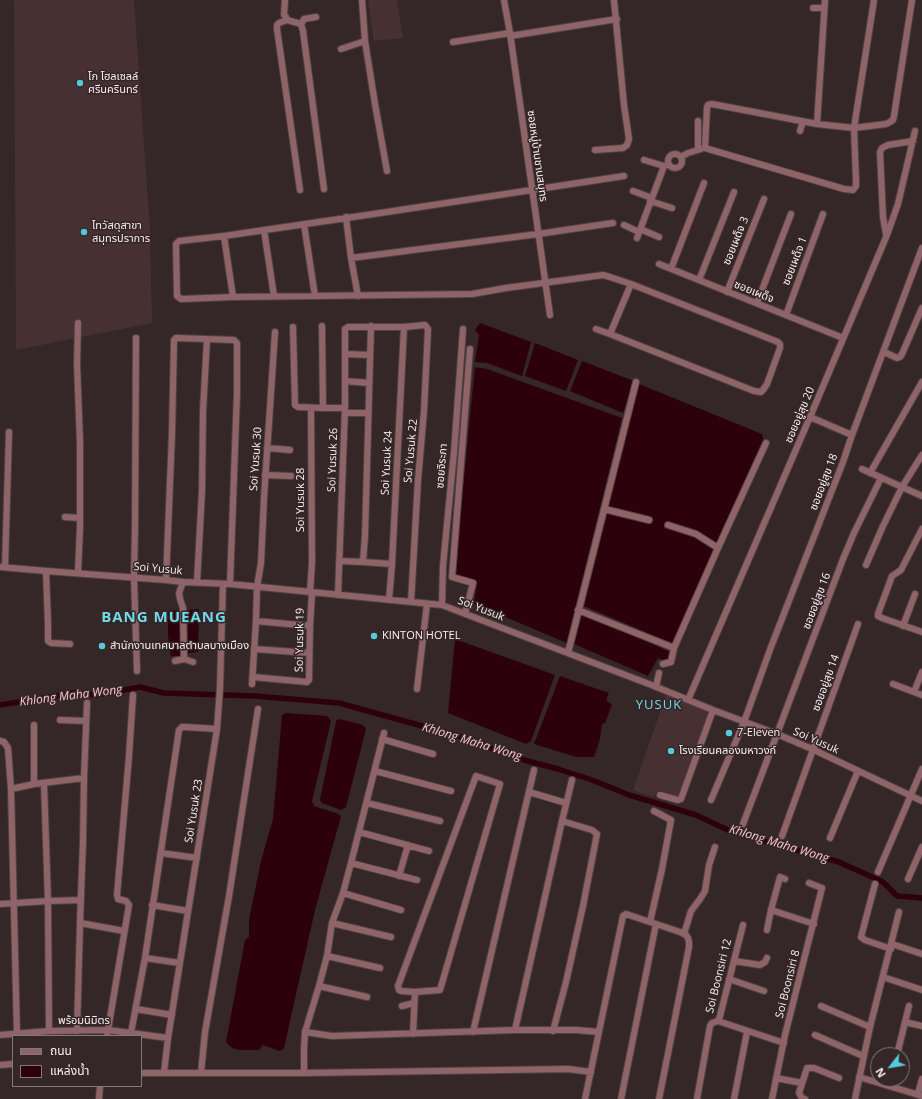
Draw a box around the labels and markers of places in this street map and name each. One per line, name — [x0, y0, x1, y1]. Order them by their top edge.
place label: โก โฮลเซลล์ ศรีนครินทร์ — [88, 70, 138, 96]
marker: โก โฮลเซลล์ ศรีนครินทร์ — [75, 78, 85, 88]
place label: ไทวัสดุสาขา สมุทรปราการ — [92, 219, 150, 245]
marker: ไทวัสดุสาขา สมุทรปราการ — [79, 227, 89, 237]
place label: KINTON HOTEL — [382, 629, 460, 643]
marker: KINTON HOTEL — [369, 631, 379, 641]
place label: สำนักงานเทศบาลตำบลบางเมือง — [110, 639, 249, 653]
marker: สำนักงานเทศบาลตำบลบางเมือง — [97, 641, 107, 651]
place label: 7-Eleven — [737, 726, 780, 740]
marker: 7-Eleven — [724, 728, 734, 738]
place label: โรงเรียนคลองมหาวงก์ — [679, 744, 776, 758]
marker: โรงเรียนคลองมหาวงก์ — [666, 746, 676, 756]

